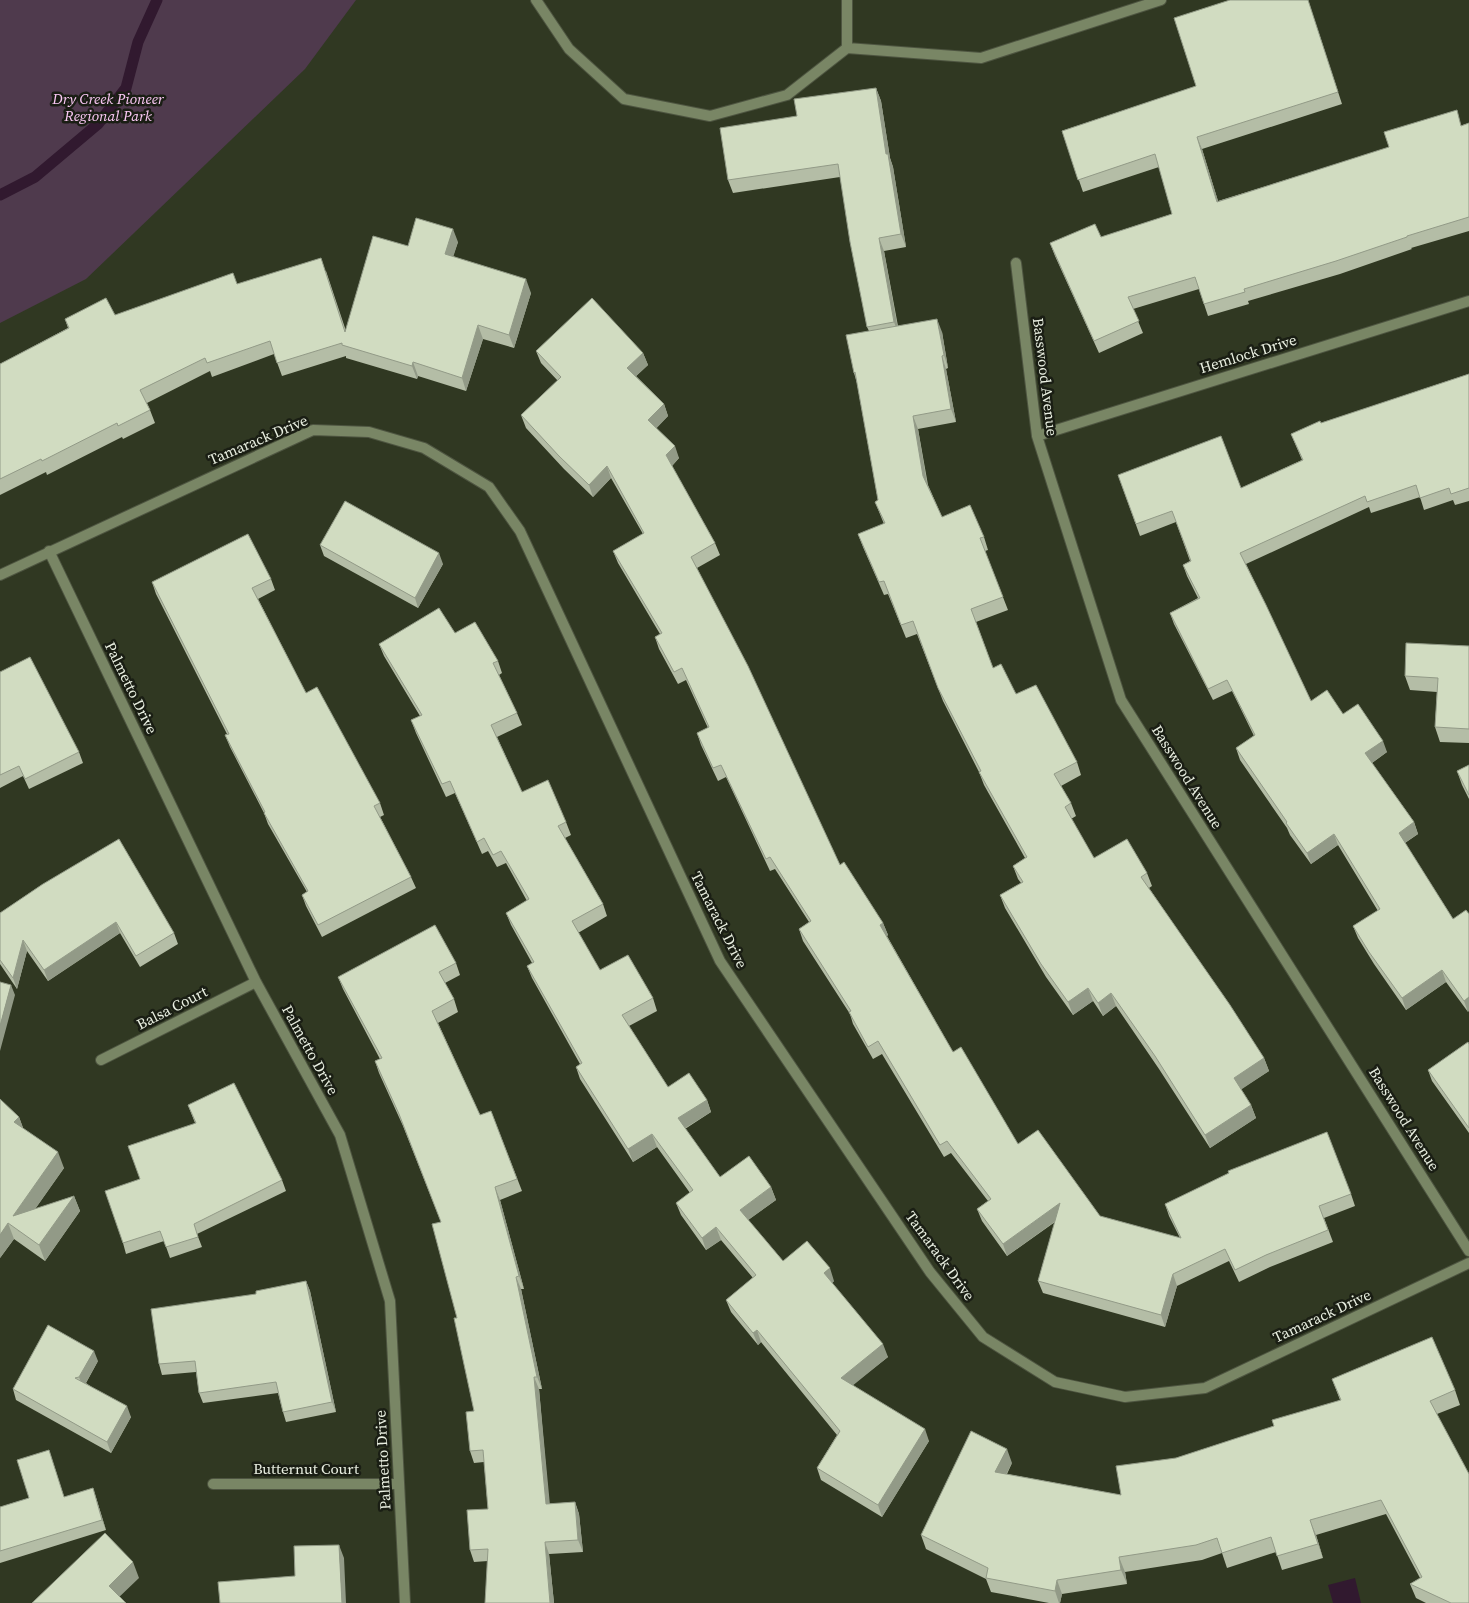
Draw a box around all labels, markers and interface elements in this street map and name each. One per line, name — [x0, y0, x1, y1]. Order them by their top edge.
park label: Dry Creek Pioneer Regional Park — [51, 88, 165, 126]
street label: Basswood Avenue — [1028, 317, 1063, 438]
street label: Hemlock Drive — [1197, 329, 1299, 378]
street label: Tamarack Drive — [205, 409, 311, 470]
street label: Palmetto Drive — [100, 638, 163, 738]
street label: Basswood Avenue — [1147, 721, 1228, 833]
street label: Tamarack Drive — [686, 868, 753, 972]
street label: Balsa Court — [133, 981, 211, 1034]
street label: Palmetto Drive — [277, 1001, 344, 1099]
street label: Basswood Avenue — [1364, 1063, 1445, 1175]
street label: Tamarack Drive — [901, 1207, 980, 1305]
street label: Tamarack Drive — [1269, 1284, 1375, 1347]
street label: Palmetto Drive — [369, 1409, 396, 1510]
street label: Butternut Court — [253, 1458, 359, 1479]

